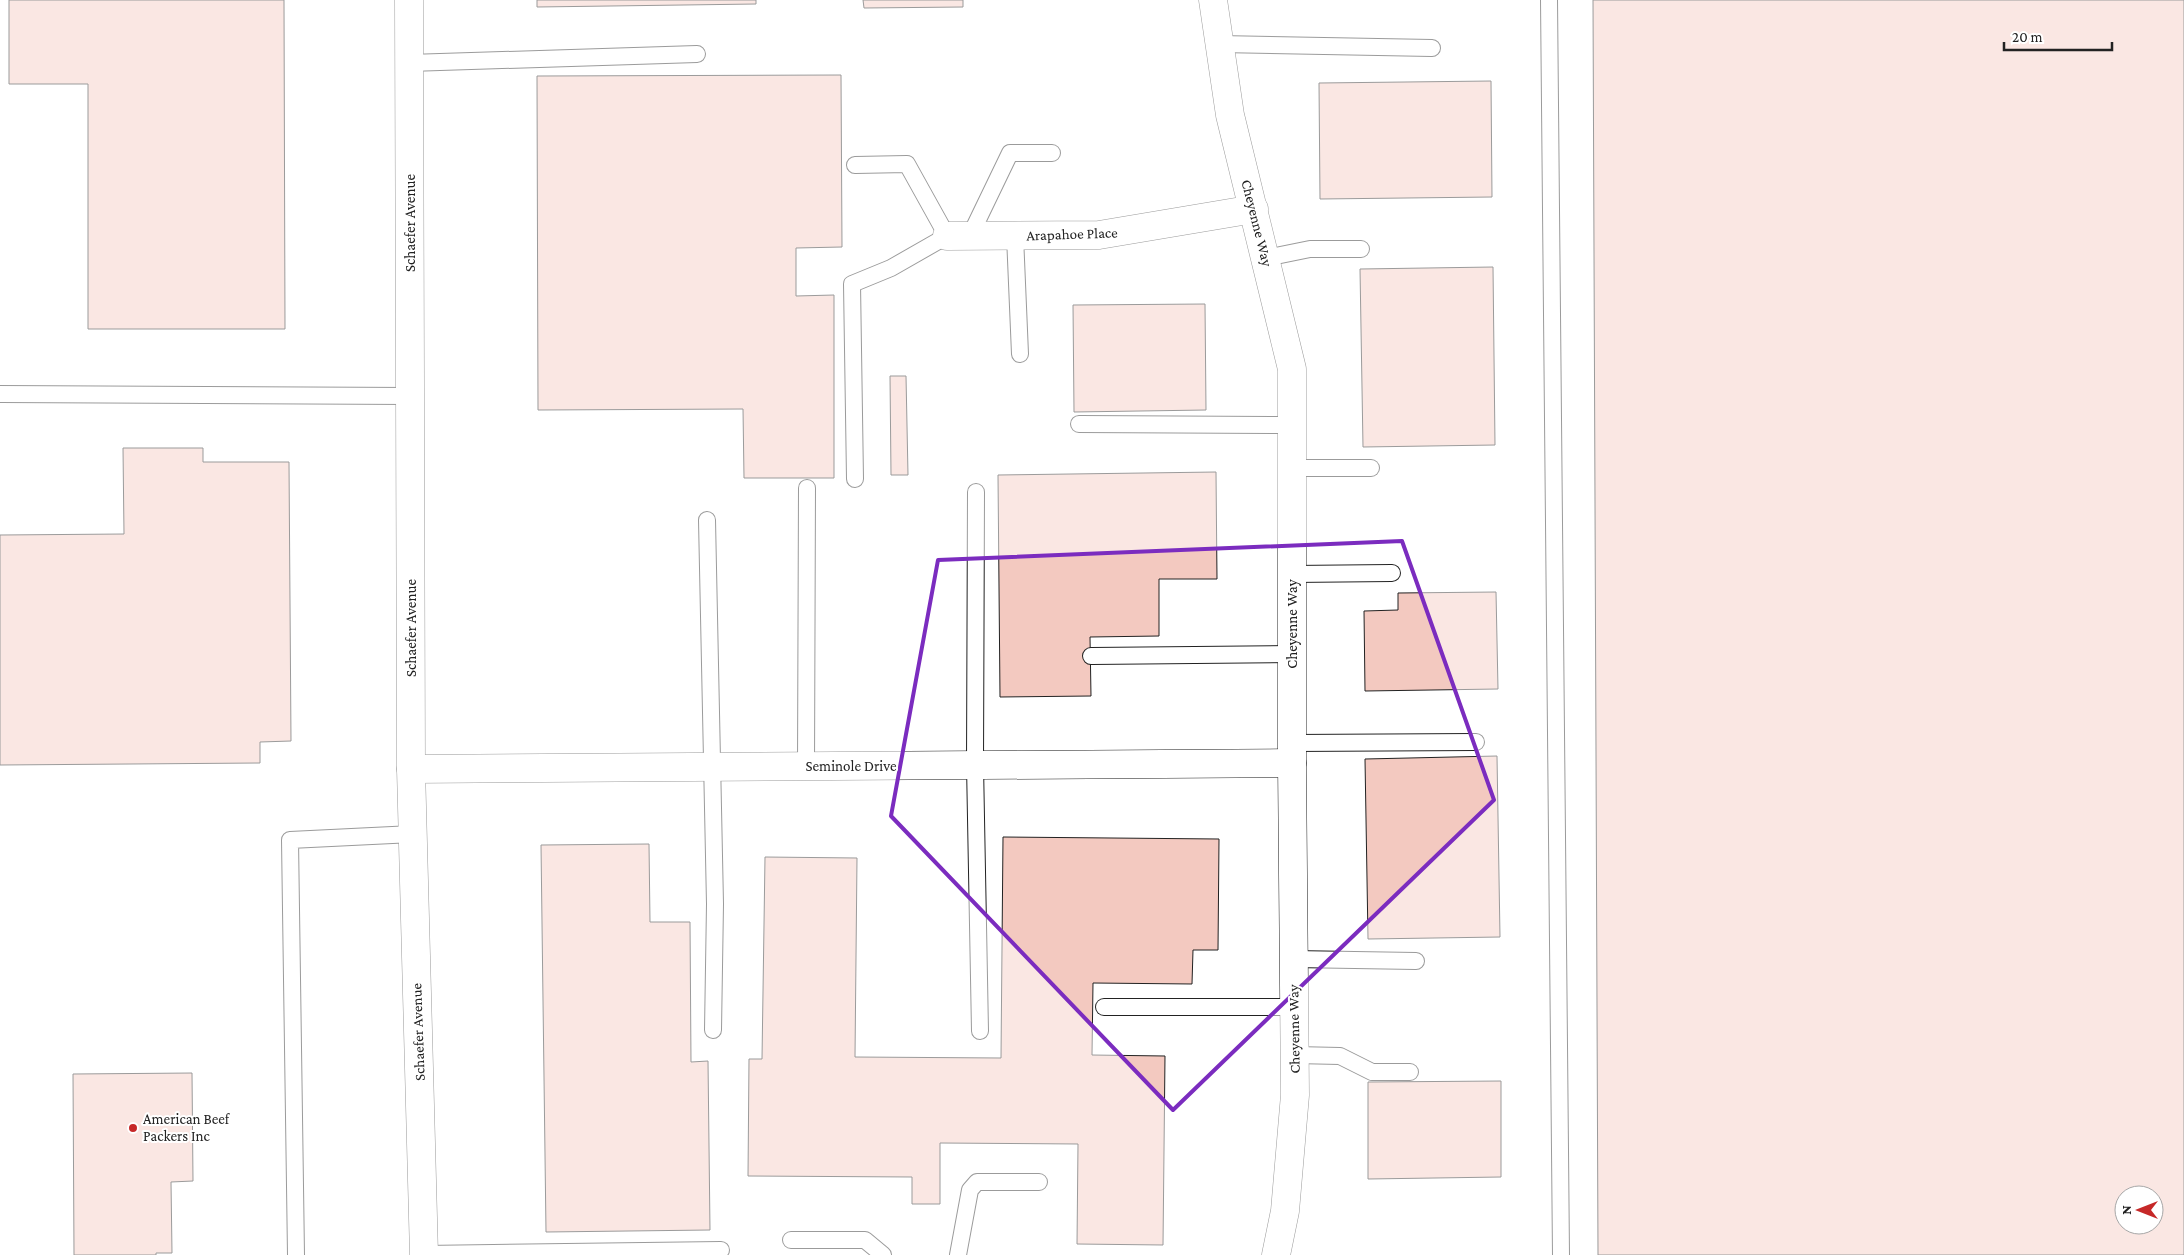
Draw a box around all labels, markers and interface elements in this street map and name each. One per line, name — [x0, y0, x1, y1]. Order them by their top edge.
scale bar — [2004, 20, 2112, 52]
text: 20 m — [2012, 29, 2043, 45]
street label: Schaefer Avenue — [402, 174, 418, 272]
street label: Cheyenne Way — [1237, 178, 1276, 269]
street label: Arapahoe Place — [1026, 224, 1118, 245]
street label: Schaefer Avenue — [403, 579, 419, 677]
street label: Cheyenne Way — [1284, 579, 1301, 669]
street label: Seminole Drive — [805, 758, 897, 774]
street label: Schaefer Avenue — [408, 982, 428, 1081]
street label: Cheyenne Way — [1285, 984, 1304, 1074]
place label: American Beef Packers Inc — [143, 1111, 231, 1144]
marker: American Beef Packers Inc — [127, 1122, 139, 1134]
north arrow — [2114, 1185, 2164, 1235]
text: N — [2118, 1205, 2134, 1215]

